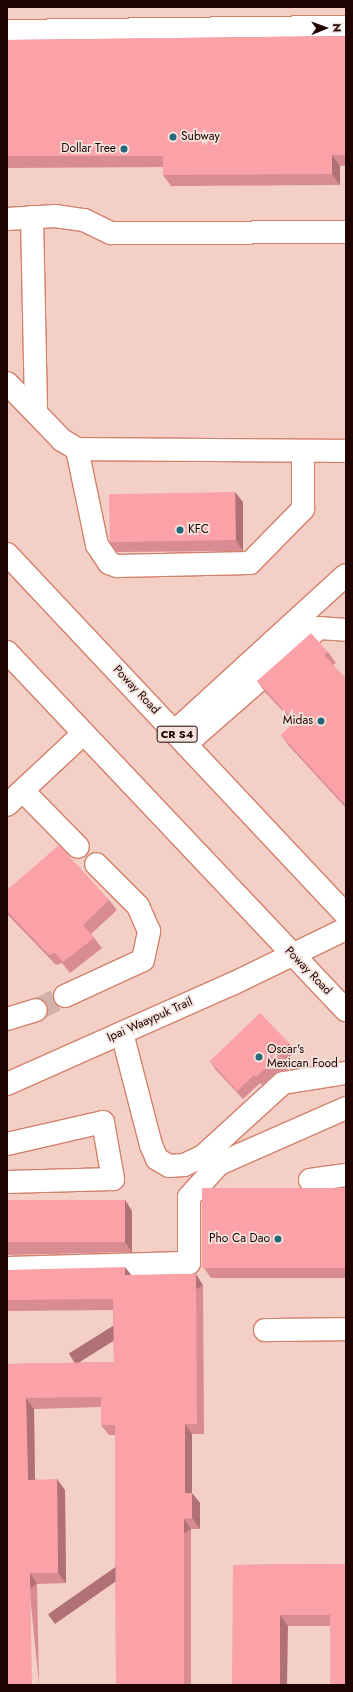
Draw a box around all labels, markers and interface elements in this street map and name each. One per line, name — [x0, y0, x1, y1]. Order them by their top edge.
north arrow — [305, 8, 345, 48]
text: N — [329, 23, 345, 32]
place label: Subway — [181, 130, 220, 144]
marker: Subway — [168, 132, 178, 142]
place label: Dollar Tree — [61, 142, 116, 156]
marker: Dollar Tree — [119, 144, 129, 154]
place label: KFC — [188, 523, 209, 537]
marker: KFC — [175, 525, 185, 535]
street label: Poway Road — [110, 663, 162, 717]
place label: Midas — [283, 714, 313, 728]
marker: Midas — [316, 716, 326, 726]
road number: CR S4 — [156, 725, 198, 743]
street label: Poway Road — [282, 944, 334, 998]
street label: Ipai Waaypuk Trail — [105, 995, 195, 1045]
place label: Oscar's Mexican Food — [267, 1043, 338, 1071]
marker: Oscar's Mexican Food — [254, 1052, 264, 1062]
place label: Pho Ca Dao — [209, 1232, 270, 1246]
marker: Pho Ca Dao — [273, 1234, 283, 1244]

